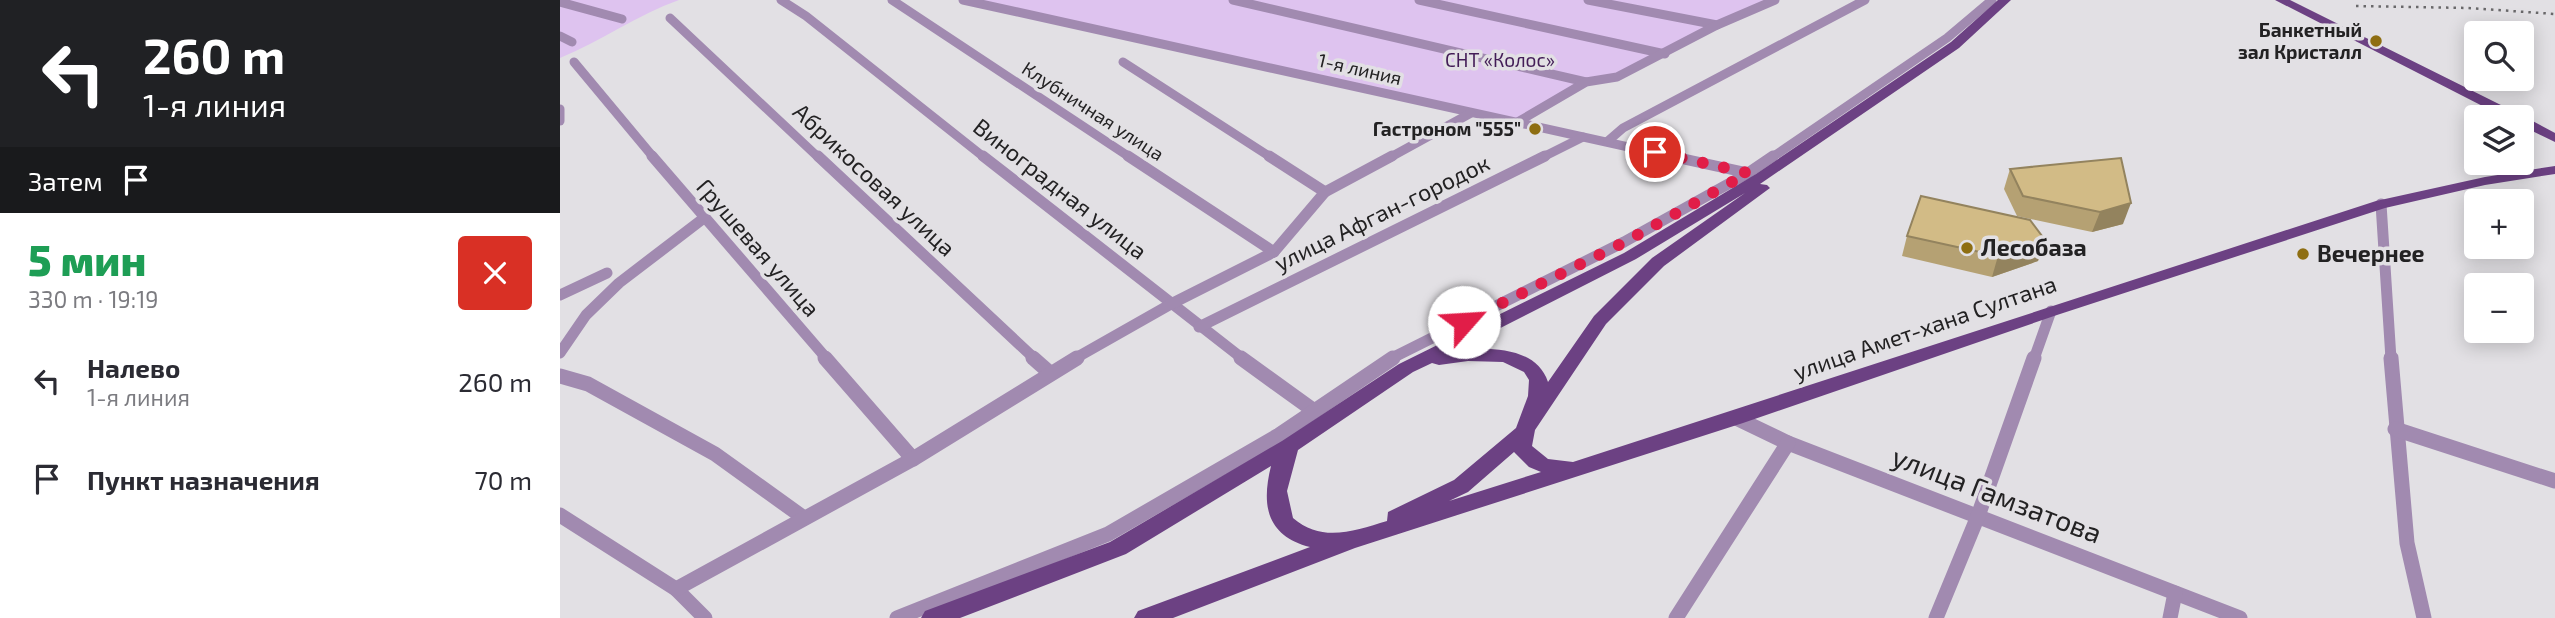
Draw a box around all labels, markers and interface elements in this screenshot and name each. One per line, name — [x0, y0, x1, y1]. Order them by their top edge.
place label: Банкетный зал Кристалл — [2238, 18, 2362, 63]
map controls — [2464, 21, 2534, 343]
button: search — [2464, 21, 2534, 91]
text: 260 m — [143, 25, 285, 84]
icon: left — [28, 28, 119, 119]
marker: Банкетный зал Кристалл — [2368, 33, 2384, 49]
street label: 1-я линия — [1316, 48, 1404, 89]
park label: СНТ «Колос» — [1445, 48, 1555, 71]
street label: Клубничная улица — [1017, 56, 1169, 166]
text: 1-я линия — [143, 85, 286, 123]
street label: Абрикосовая улица — [787, 97, 962, 262]
button: layers — [2464, 105, 2534, 175]
street label: Виноградная улица — [968, 112, 1153, 265]
place label: Гастроном "555" — [1373, 117, 1521, 140]
marker: Гастроном "555" — [1527, 121, 1543, 137]
pin — [1625, 122, 1685, 182]
icon: arrive — [1636, 133, 1674, 171]
street label: улица Афган-городок — [1269, 148, 1494, 277]
icon: arrive — [117, 161, 155, 199]
text: Затем — [28, 165, 103, 196]
street label: Грушевая улица — [691, 173, 826, 323]
button: + — [2464, 189, 2534, 259]
place label: Лесобаза — [1981, 233, 2087, 261]
text: 5 мин — [28, 234, 146, 284]
button: close — [458, 236, 532, 310]
place label: Вечернее — [2317, 239, 2425, 267]
marker: Лесобаза — [1959, 240, 1975, 256]
marker: Вечернее — [2295, 246, 2311, 262]
street label: улица Амет-хана Султана — [1789, 269, 2060, 386]
button: − — [2464, 273, 2534, 343]
text: 330 m · 19:19 — [28, 285, 158, 313]
position arrow — [1427, 285, 1501, 359]
text: Налево — [87, 352, 180, 383]
icon: left — [28, 362, 66, 400]
text: 260 m — [458, 366, 532, 397]
text: 1-я линия — [87, 383, 190, 411]
street label: улица Гамзатова — [1888, 438, 2107, 550]
icon: arrive — [28, 460, 66, 498]
text: Пункт назначения — [87, 464, 320, 495]
text: 70 m — [474, 464, 532, 495]

